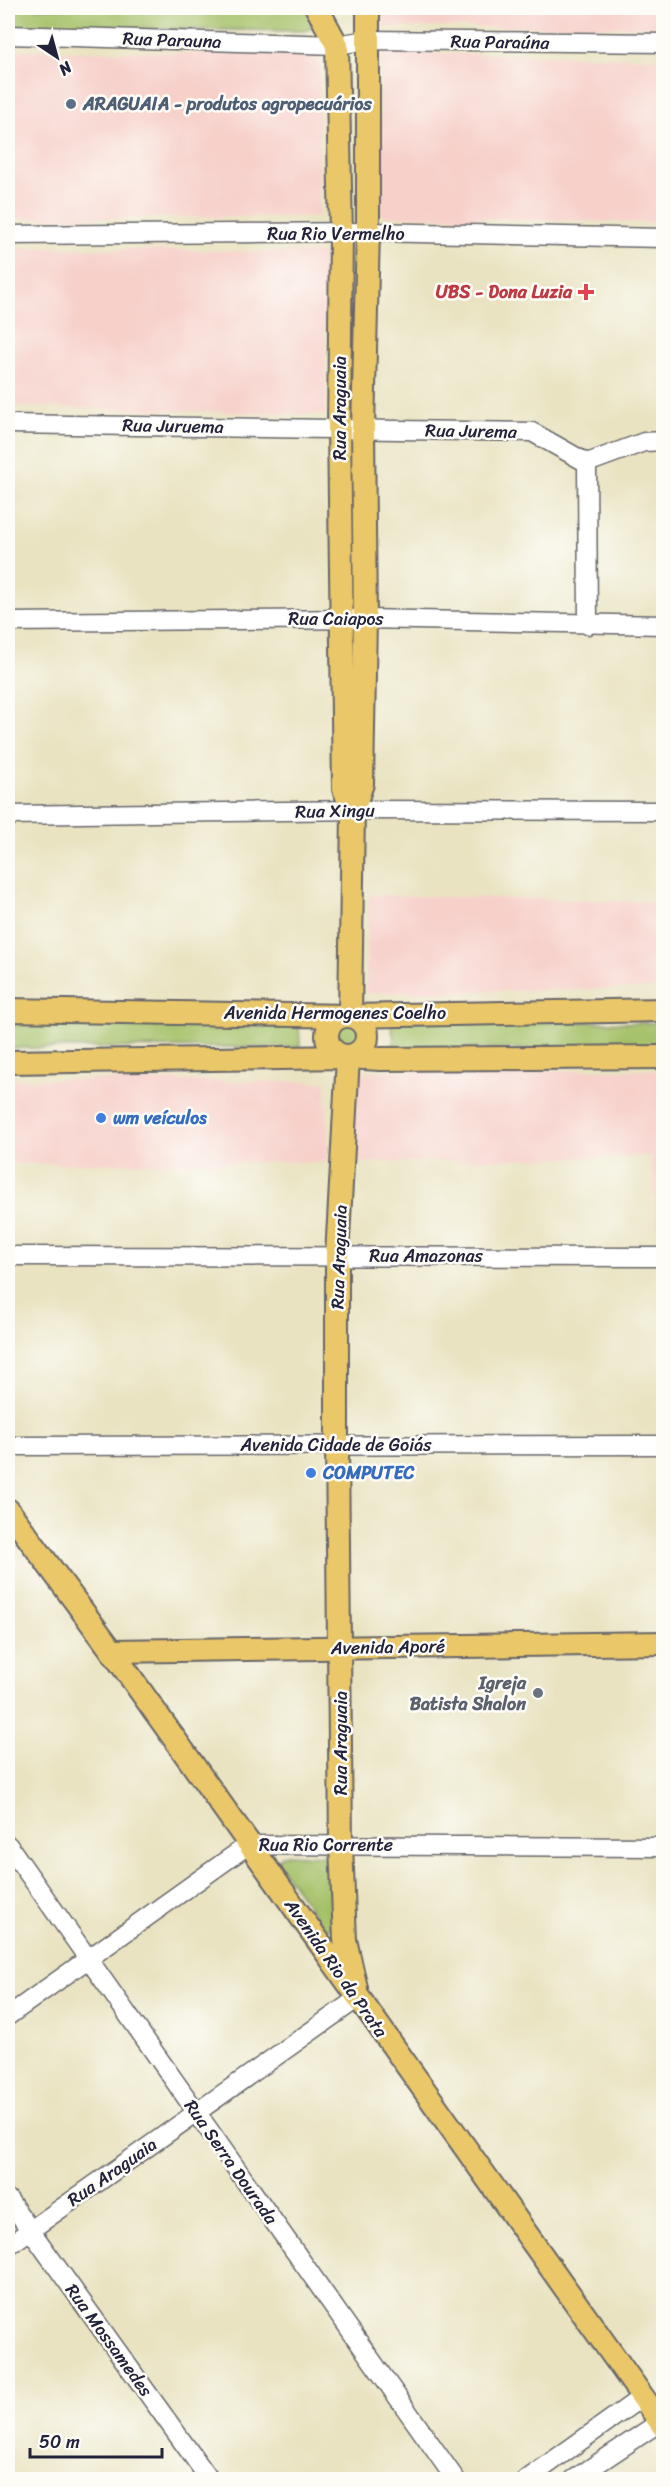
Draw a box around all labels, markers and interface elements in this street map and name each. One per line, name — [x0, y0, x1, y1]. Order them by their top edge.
street label: Rua Parauna — [122, 22, 222, 58]
street label: Rua Paraúna — [450, 25, 551, 59]
north arrow — [27, 27, 87, 87]
text: N — [52, 53, 79, 84]
place label: ARAGUAIA - produtos agropecuários — [82, 88, 372, 120]
marker: ARAGUAIA - produtos agropecuários — [64, 97, 78, 111]
street label: Rua Rio Vermelho — [267, 218, 405, 250]
place label: UBS - Dona Luzia — [436, 276, 573, 308]
marker: UBS - Dona Luzia — [577, 283, 595, 301]
street label: Rua Araguaia — [324, 356, 356, 460]
street label: Rua Juruema — [122, 409, 224, 443]
street label: Rua Jurema — [425, 414, 518, 448]
street label: Rua Caiapos — [288, 603, 384, 635]
street label: Rua Xingu — [295, 794, 375, 828]
street label: Avenida Hermogenes Coelho — [223, 997, 446, 1029]
place label: wm veículos — [113, 1102, 207, 1134]
marker: wm veículos — [94, 1111, 108, 1125]
street label: Rua Araguaia — [321, 1204, 357, 1310]
street label: Rua Amazonas — [369, 1240, 484, 1272]
street label: Avenida Cidade de Goiás — [240, 1429, 432, 1461]
place label: COMPUTEC — [322, 1457, 415, 1489]
marker: COMPUTEC — [304, 1466, 318, 1480]
street label: Avenida Aporé — [330, 1630, 445, 1664]
place label: Igreja Batista Shalon — [410, 1667, 527, 1720]
marker: Igreja Batista Shalon — [531, 1686, 545, 1700]
street label: Rua Araguaia — [325, 1691, 357, 1795]
street label: Rua Rio Corrente — [259, 1829, 393, 1861]
street label: Avenida Rio da Prata — [275, 1891, 397, 2045]
street label: Rua Serra Dourada — [176, 2093, 287, 2232]
street label: Rua Araguaia — [60, 2129, 164, 2215]
street label: Rua Mossamedes — [57, 2277, 162, 2404]
scale bar — [30, 2421, 162, 2459]
text: 50 m — [39, 2426, 80, 2458]

